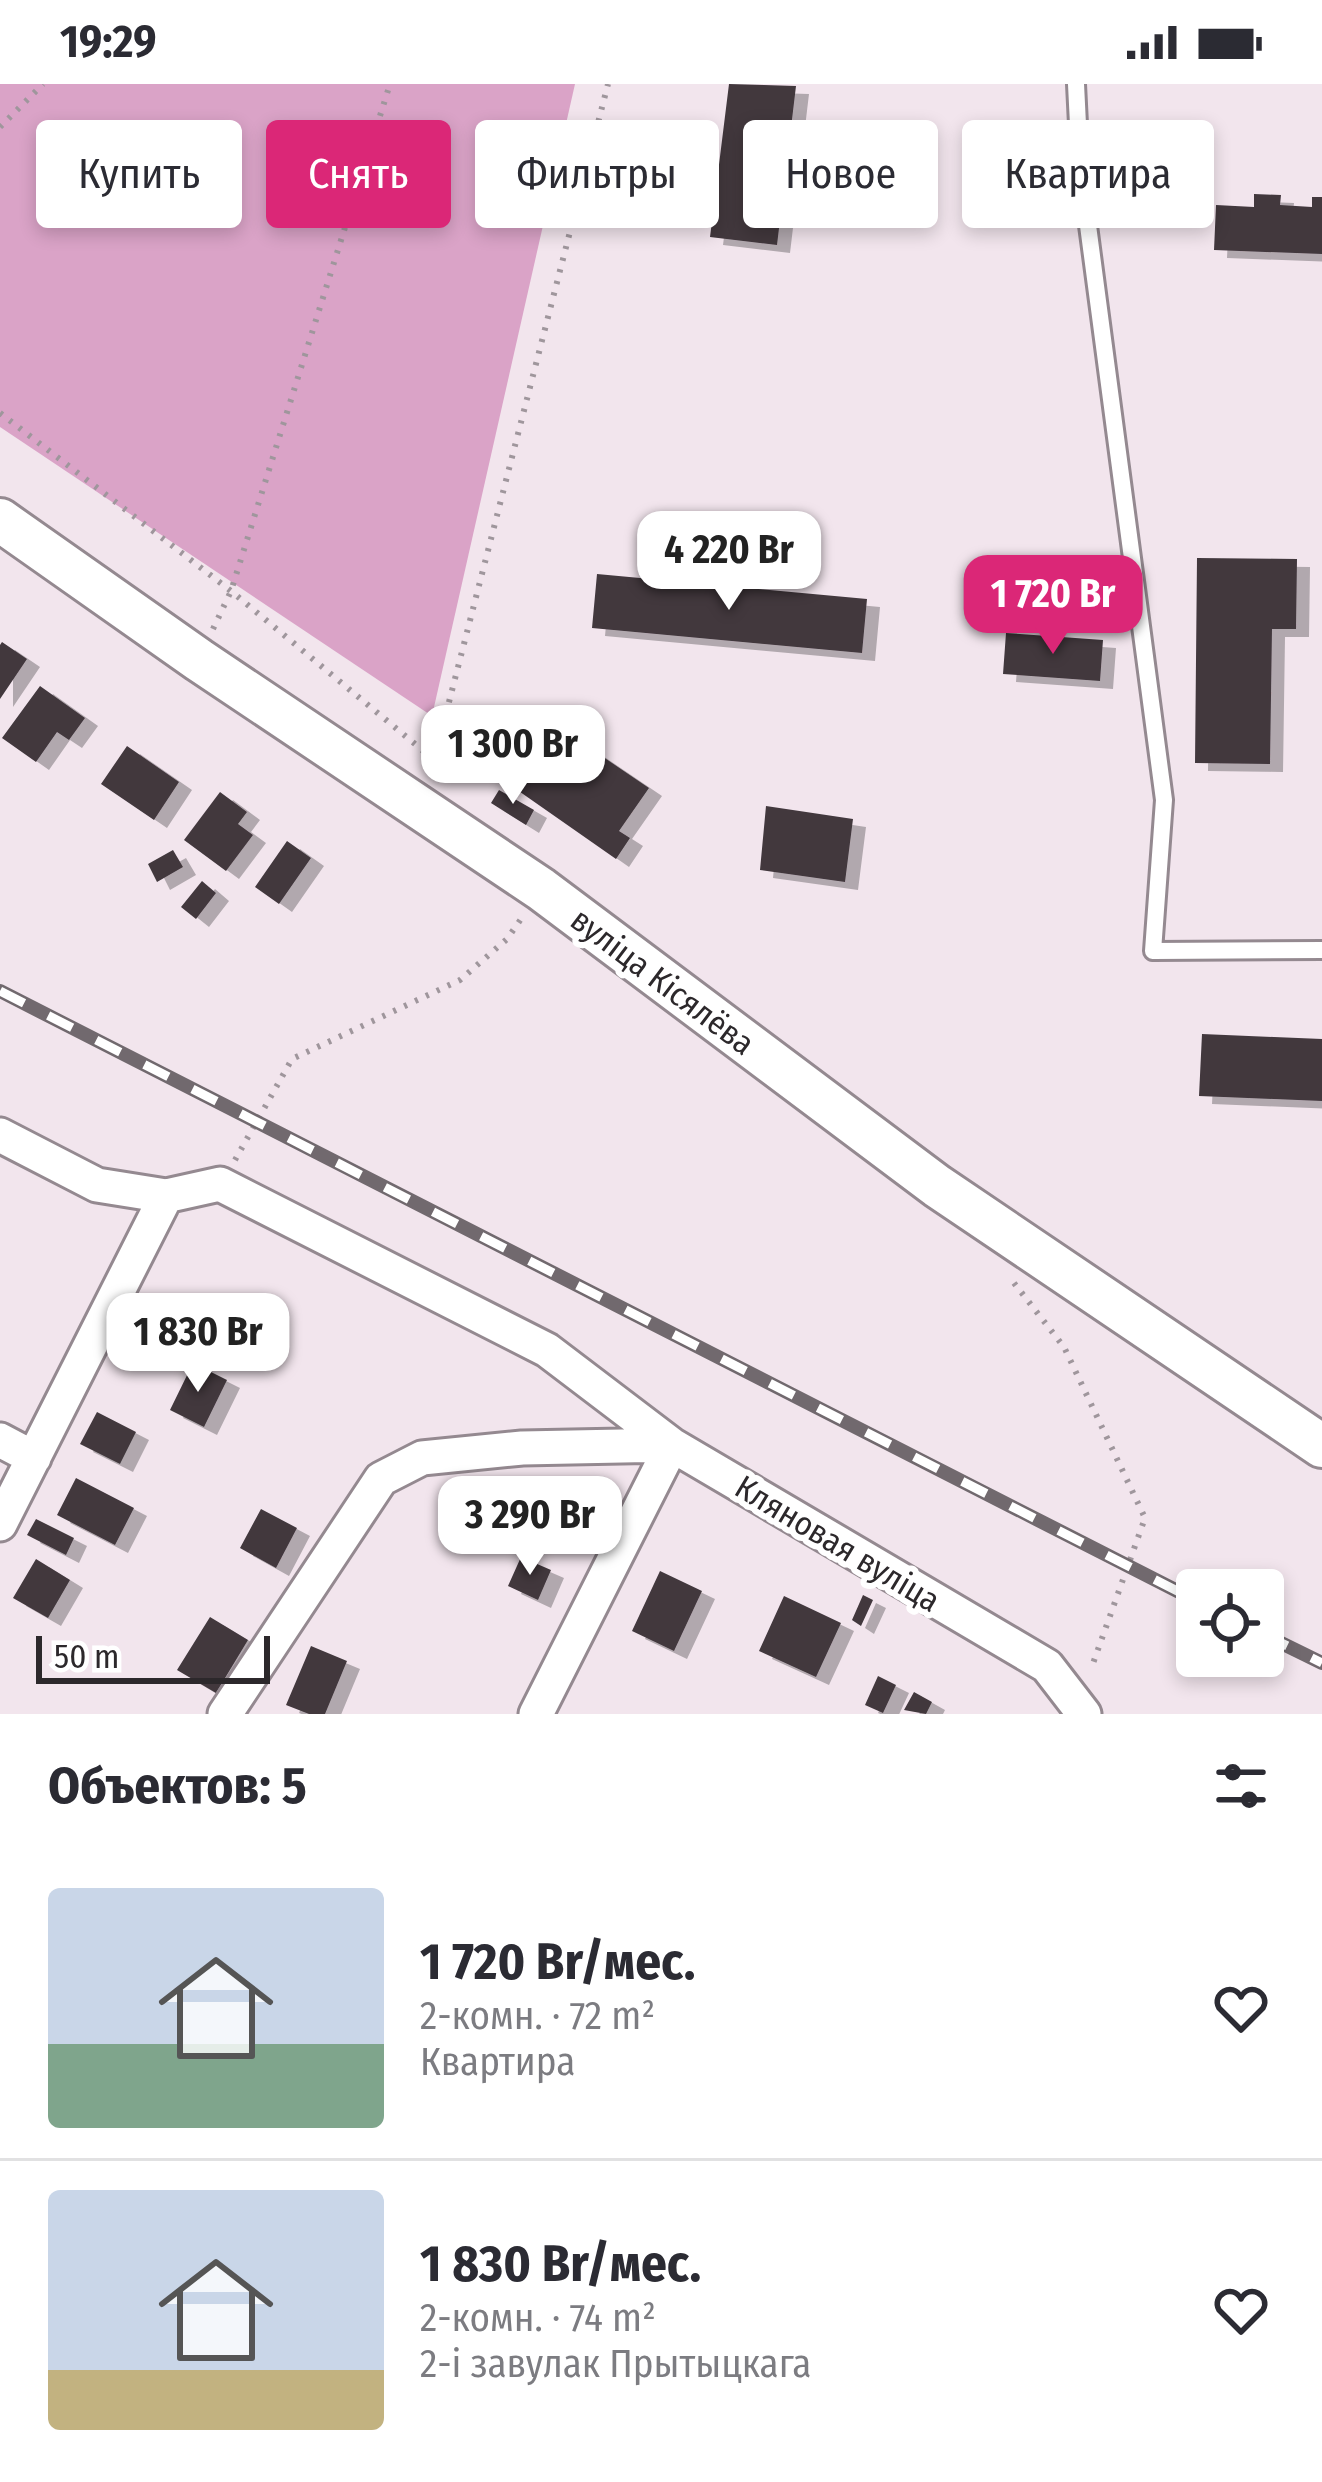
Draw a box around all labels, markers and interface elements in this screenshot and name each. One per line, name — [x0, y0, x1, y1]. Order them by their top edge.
text: 19:29 — [60, 15, 156, 69]
chip: Купить — [36, 120, 242, 228]
chip: Снять — [266, 120, 451, 228]
chip: Фильтры — [475, 120, 719, 228]
chip: Новое — [743, 120, 938, 228]
chip: Квартира — [962, 120, 1214, 228]
pin: 4 220 Br — [605, 511, 853, 613]
text: 4 220 Br — [664, 527, 794, 573]
pin: 1 720 Br — [929, 555, 1177, 657]
text: 1 720 Br — [991, 571, 1115, 617]
pin: 1 300 Br — [389, 705, 637, 807]
text: 1 300 Br — [448, 721, 578, 767]
street label: вуліца Кісялёва — [563, 900, 762, 1064]
pin: 1 830 Br — [74, 1293, 322, 1395]
text: 1 830 Br — [133, 1309, 263, 1355]
street label: Кляновая вуліца — [728, 1467, 947, 1621]
pin: 3 290 Br — [406, 1476, 654, 1578]
text: 3 290 Br — [465, 1492, 595, 1538]
map controls — [1176, 1569, 1284, 1677]
button: locate — [1176, 1569, 1284, 1677]
scale bar — [36, 1630, 270, 1683]
text: 50 m — [54, 1637, 119, 1677]
icon: filters — [1208, 1753, 1274, 1819]
text: Объектов: 5 — [48, 1755, 307, 1817]
text: 1 720 Br/мес. — [420, 1931, 695, 1993]
icon: home — [144, 1936, 288, 2080]
icon: heart — [1208, 1975, 1274, 2041]
text: 2-комн. · 72 m² — [420, 1993, 655, 2039]
text: Квартира — [420, 2039, 575, 2085]
text: 1 830 Br/мес. — [420, 2233, 701, 2295]
icon: home — [144, 2238, 288, 2382]
icon: heart — [1208, 2277, 1274, 2343]
text: 2-комн. · 74 m² — [420, 2295, 656, 2341]
text: 2-і завулак Прытыцкага — [420, 2341, 811, 2387]

